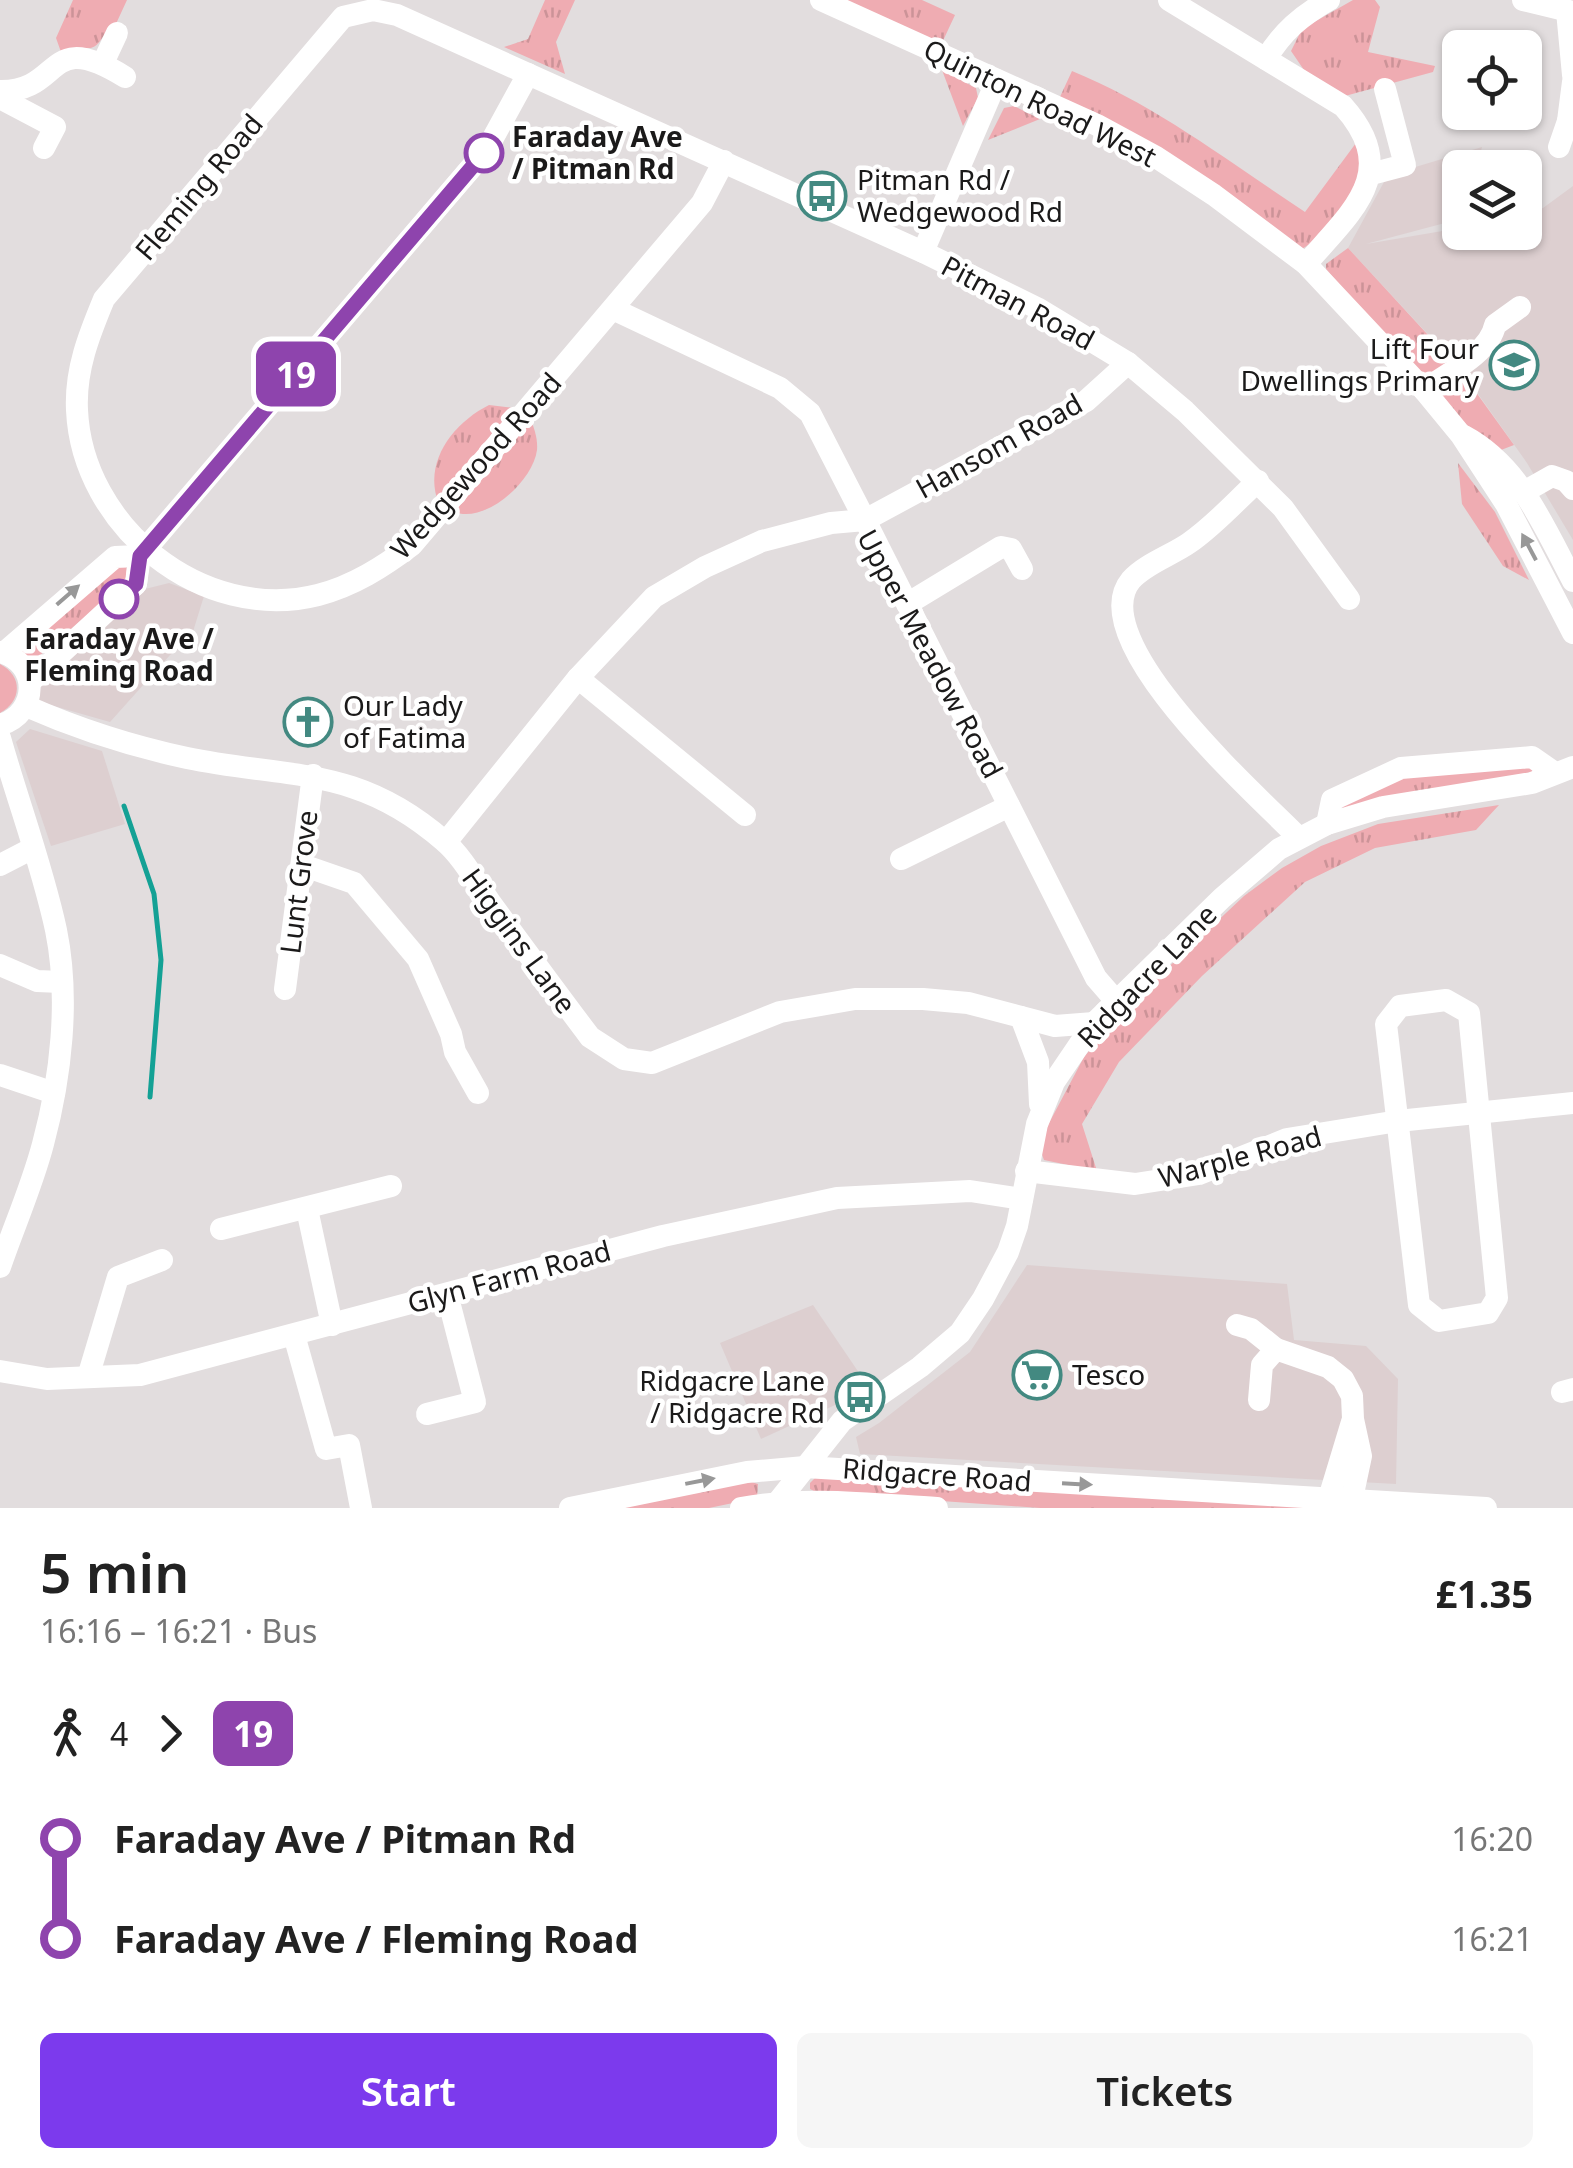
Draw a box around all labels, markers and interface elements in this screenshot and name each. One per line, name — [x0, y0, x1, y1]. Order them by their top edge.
street label: Quinton Road West — [918, 29, 1163, 175]
map controls — [1442, 30, 1542, 250]
button: locate — [1442, 30, 1542, 130]
street label: Fleming Road — [126, 105, 271, 268]
place label: Faraday Ave / Pitman Rd — [512, 117, 683, 187]
marker: Faraday Ave / Pitman Rd — [465, 134, 503, 172]
button: layers — [1442, 150, 1542, 250]
place label: Pitman Rd / Wedgewood Rd — [857, 160, 1063, 230]
bus stop icon: Pitman Rd / Wedgewood Rd — [796, 170, 848, 222]
street label: Pitman Road — [935, 246, 1102, 358]
place label: Lift Four Dwellings Primary — [1240, 329, 1480, 399]
school or university icon: Lift Four Dwellings Primary — [1488, 339, 1540, 391]
line badge: 19 — [251, 342, 341, 406]
text: 19 — [276, 351, 316, 398]
street label: Wedgewood Road — [381, 364, 569, 567]
street label: Hansom Road — [908, 384, 1089, 507]
street label: Upper Meadow Road — [849, 522, 1013, 785]
one-way arrow — [1520, 532, 1537, 561]
marker: Faraday Ave / Fleming Road — [100, 580, 138, 618]
one-way arrow — [55, 585, 80, 607]
place label: Faraday Ave / Fleming Road — [24, 619, 214, 689]
place label: Our Lady of Fatima — [343, 686, 466, 756]
church icon: Our Lady of Fatima — [282, 696, 334, 748]
street label: Lunt Grove — [270, 808, 326, 956]
street label: Higgins Lane — [454, 860, 585, 1021]
street label: Ridgacre Lane — [1068, 895, 1224, 1055]
street label: Warple Road — [1154, 1116, 1326, 1196]
street label: Glyn Farm Road — [403, 1231, 615, 1321]
supermarket icon: Tesco — [1011, 1349, 1063, 1401]
place label: Tesco — [1072, 1355, 1145, 1393]
place label: Ridgacre Lane / Ridgacre Rd — [639, 1361, 825, 1431]
bus stop icon: Ridgacre Lane / Ridgacre Rd — [834, 1371, 886, 1423]
street label: Ridgacre Road — [841, 1448, 1033, 1500]
one-way arrow — [685, 1473, 716, 1489]
one-way arrow — [1062, 1476, 1094, 1492]
text: 5 min — [40, 1534, 189, 1609]
text: £1.35 — [1435, 1567, 1533, 1619]
text: 16:16 – 16:21 · Bus — [40, 1609, 317, 1652]
icon: walk — [40, 1706, 95, 1761]
icon: forward — [143, 1706, 198, 1761]
text: 19 — [233, 1710, 273, 1757]
text: 4 — [110, 1712, 128, 1755]
text: Faraday Ave / Pitman Rd — [114, 1812, 576, 1864]
text: 16:20 — [1451, 1817, 1533, 1860]
text: Faraday Ave / Fleming Road — [114, 1912, 639, 1964]
text: 16:21 — [1451, 1917, 1533, 1960]
button: Start — [40, 2033, 777, 2148]
button: Tickets — [797, 2033, 1533, 2148]

